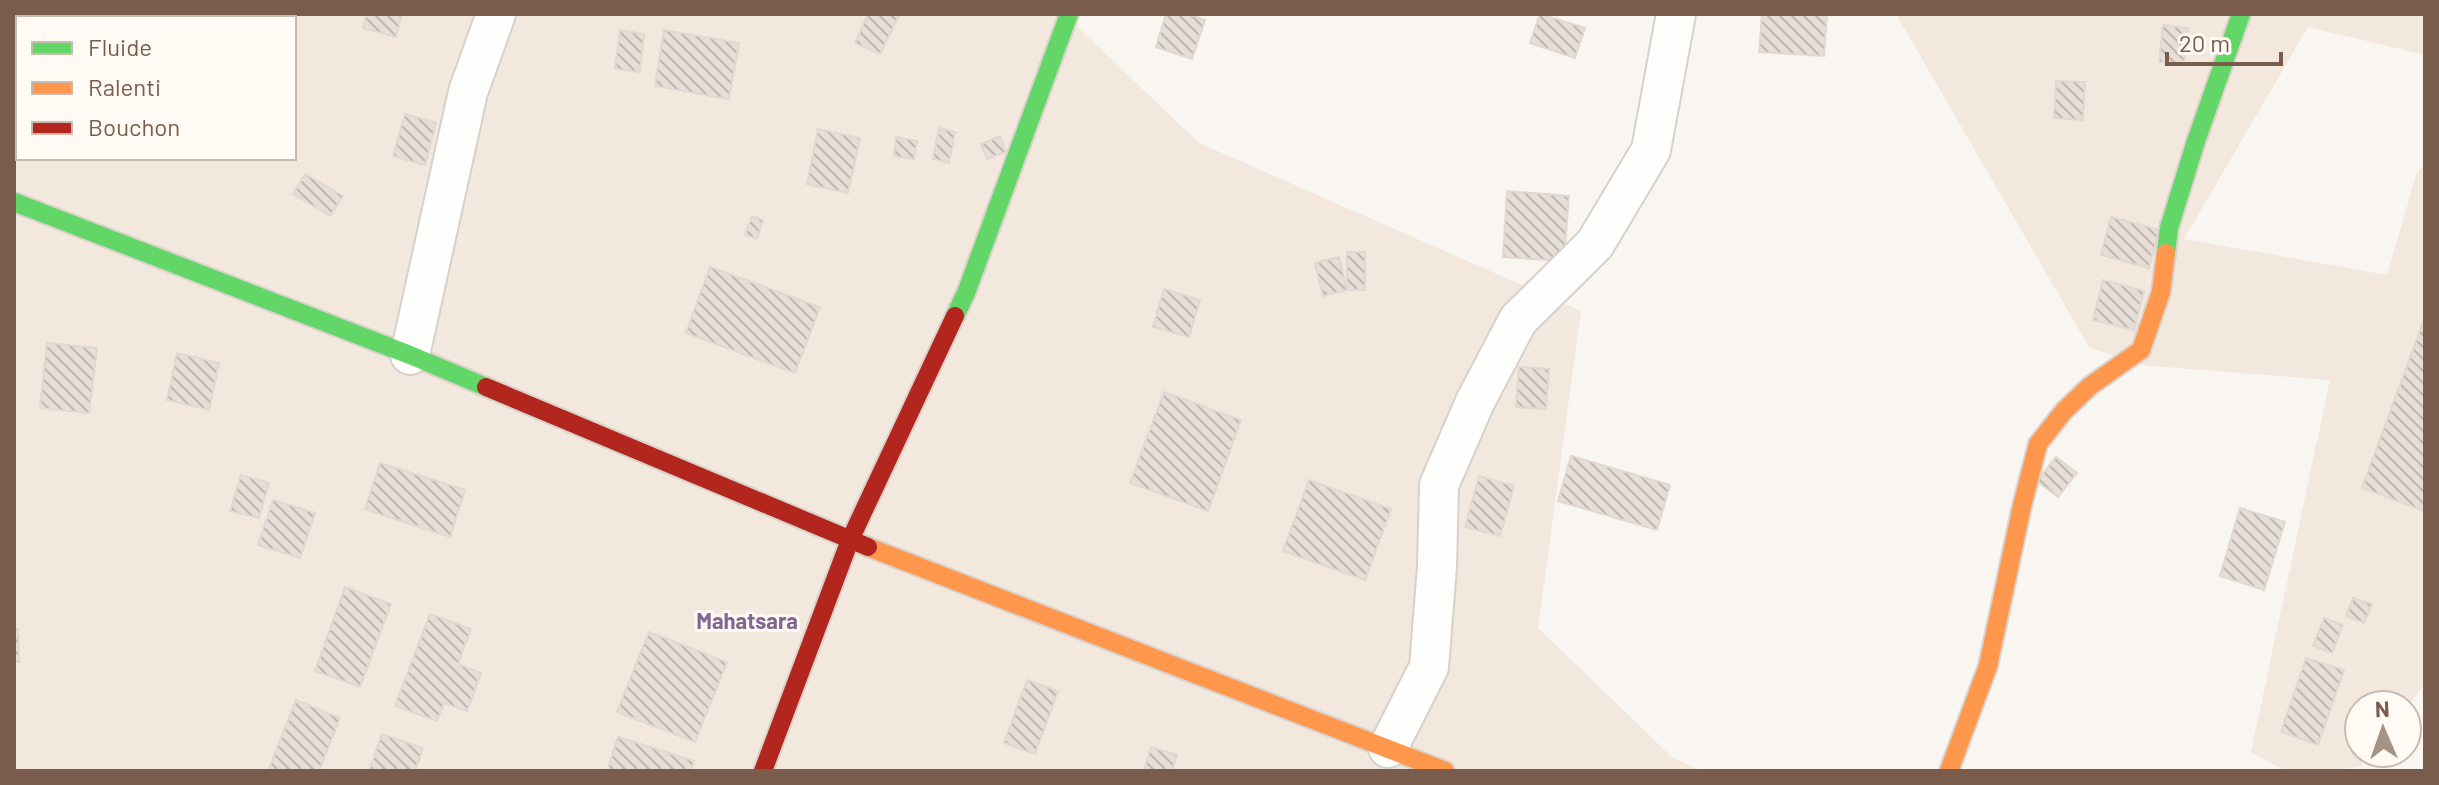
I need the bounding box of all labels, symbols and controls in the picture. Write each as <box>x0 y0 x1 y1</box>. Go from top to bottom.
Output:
legend <box>16 16 296 160</box>
scale bar <box>2167 16 2281 66</box>
text: 20 m <box>2179 28 2230 57</box>
text: Fluide <box>88 32 152 61</box>
text: Ralenti <box>88 72 161 101</box>
text: Bouchon <box>88 112 180 141</box>
district label: Mahatsara <box>696 607 798 633</box>
north arrow <box>2343 689 2423 769</box>
text: N <box>2374 695 2390 721</box>

